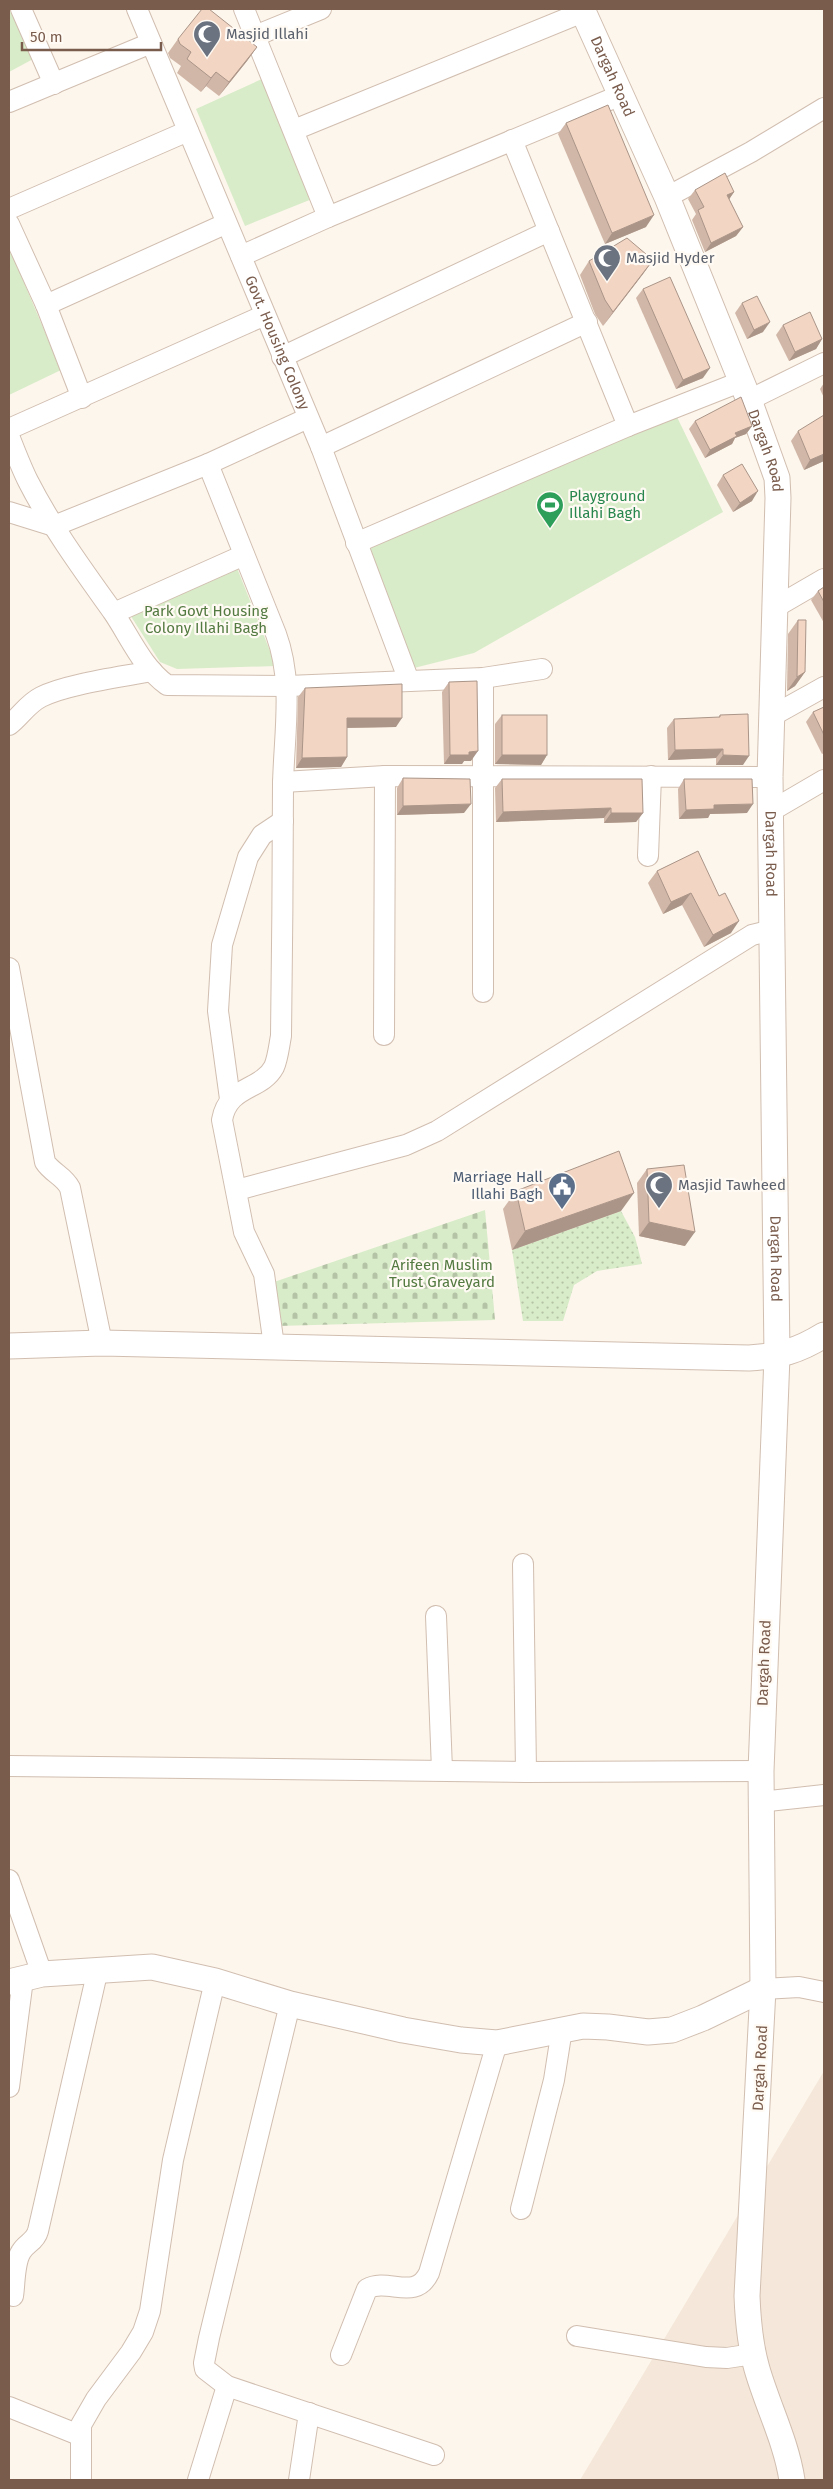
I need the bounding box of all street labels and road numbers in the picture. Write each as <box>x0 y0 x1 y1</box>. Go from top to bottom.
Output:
street label: Dargah Road <box>586 33 638 119</box>
street label: Govt. Housing Colony <box>241 273 314 413</box>
street label: Dargah Road <box>744 407 787 492</box>
street label: Dargah Road <box>761 810 780 897</box>
street label: Dargah Road <box>766 1215 785 1302</box>
street label: Dargah Road <box>754 1620 774 1706</box>
street label: Dargah Road <box>749 2024 771 2112</box>

